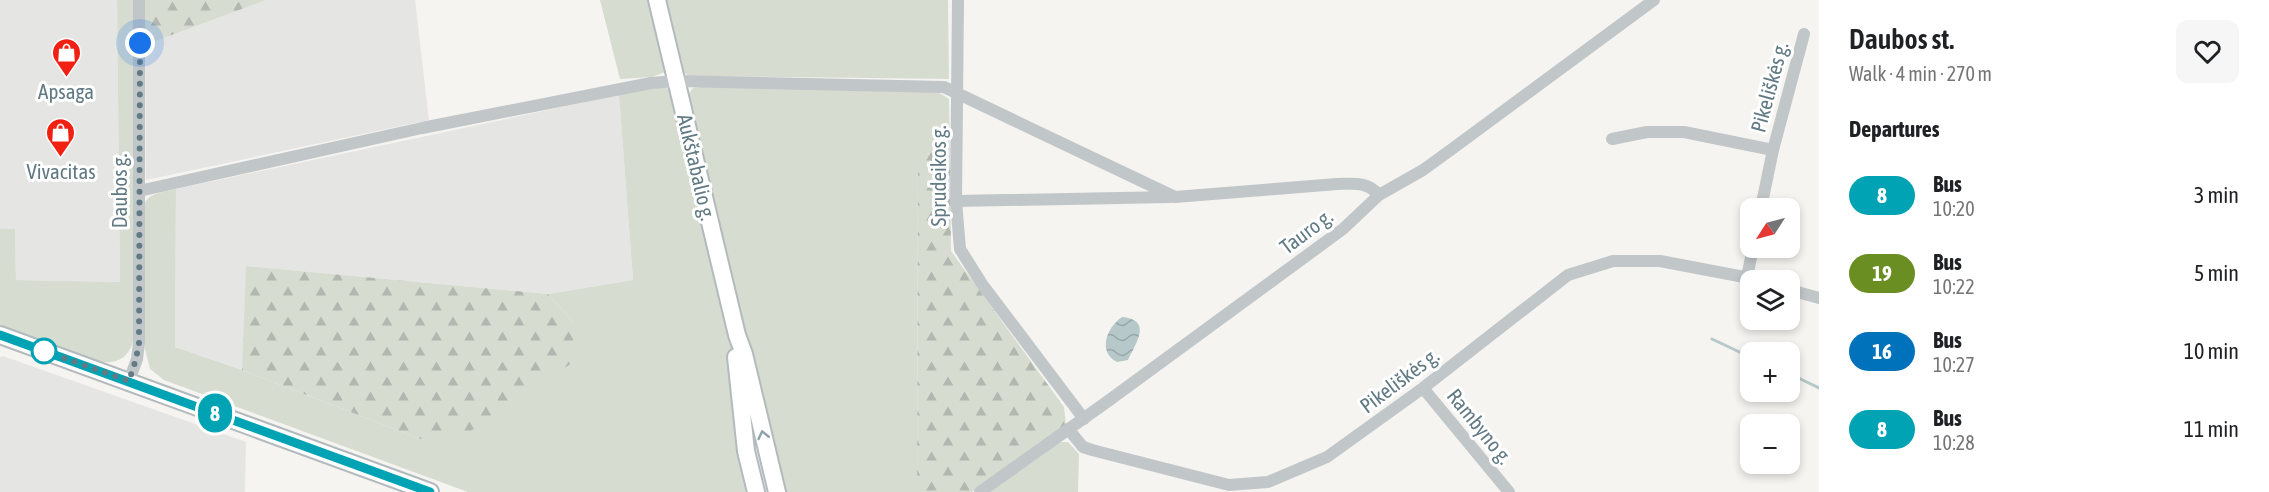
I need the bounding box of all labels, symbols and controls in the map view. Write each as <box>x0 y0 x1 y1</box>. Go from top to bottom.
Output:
button: heart <box>2176 20 2239 83</box>
text: Daubos st. <box>1849 23 1954 55</box>
your location <box>125 28 155 58</box>
shop icon: Apsaga <box>50 36 82 78</box>
street label: Pikeliškės g. <box>1745 39 1793 135</box>
text: Walk · 4 min · 270 m <box>1849 62 1992 85</box>
place label: Apsaga <box>38 79 94 103</box>
street label: Aukštabalio g. <box>673 111 721 223</box>
shop icon: Vivacitas <box>45 116 77 158</box>
text: Departures <box>1849 116 1939 142</box>
street label: Sprudeikos g. <box>926 125 950 227</box>
street label: Daubos g. <box>107 154 131 228</box>
place label: Vivacitas <box>26 159 96 183</box>
text: Bus <box>1933 171 1962 197</box>
text: 3 min <box>2194 182 2239 208</box>
text: 8 <box>1877 183 1887 207</box>
text: 10:20 <box>1933 197 1975 220</box>
north arrow <box>1740 198 1800 258</box>
map controls <box>1740 198 1800 474</box>
street label: Tauro g. <box>1275 204 1337 258</box>
text: Bus <box>1933 249 1962 275</box>
text: 5 min <box>2194 260 2239 286</box>
text: 19 <box>1872 261 1892 285</box>
button: layers <box>1740 270 1800 330</box>
text: 10:22 <box>1933 275 1975 298</box>
text: Bus <box>1933 327 1962 353</box>
unlabelled marker <box>31 338 57 364</box>
text: 10 min <box>2184 338 2239 364</box>
text: 16 <box>1872 339 1892 363</box>
button: + <box>1740 342 1800 402</box>
street label: Pikeliškės g. <box>1355 343 1443 417</box>
text: 10:27 <box>1933 353 1975 376</box>
street label: Rambyno g. <box>1443 384 1517 468</box>
line badge: 8 <box>196 394 234 432</box>
text: 8 <box>210 401 220 425</box>
text: Bus <box>1933 405 1962 431</box>
button: − <box>1740 414 1800 474</box>
text: 11 min <box>2184 416 2239 442</box>
text: 8 <box>1877 417 1887 441</box>
one-way arrow <box>758 430 771 440</box>
text: 10:28 <box>1933 431 1975 454</box>

